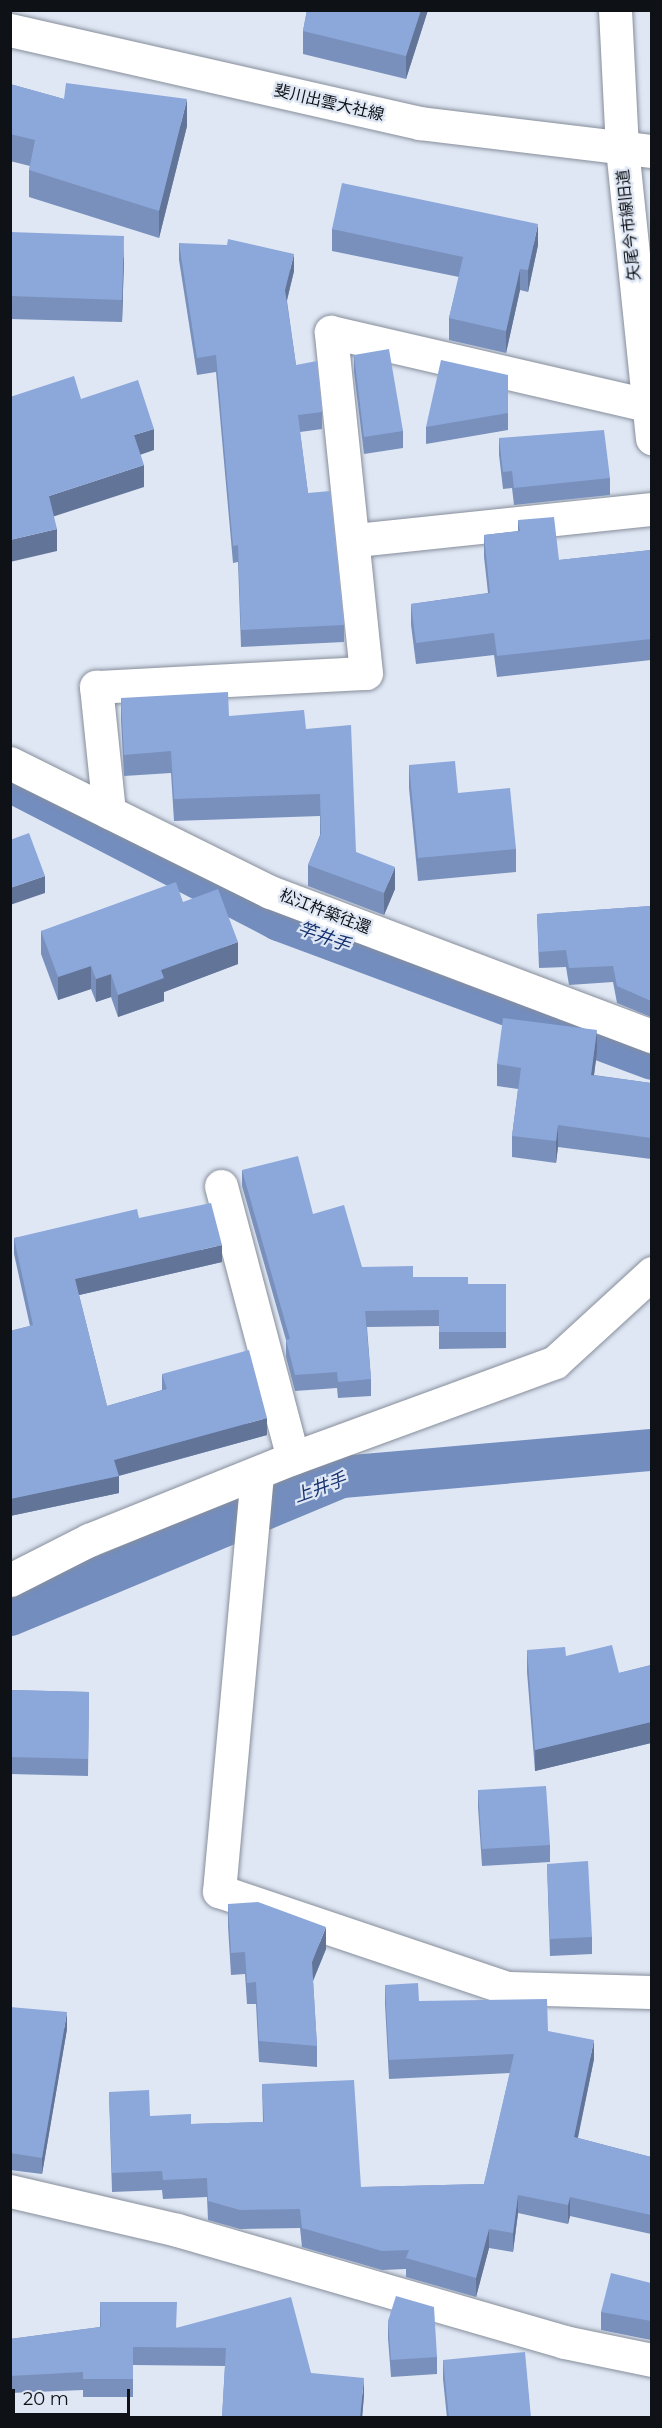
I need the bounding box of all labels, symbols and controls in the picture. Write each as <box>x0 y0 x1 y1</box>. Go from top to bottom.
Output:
street label: 斐川出雲大社線 <box>272 81 386 125</box>
street label: 矢尾今市線旧道 <box>614 168 644 282</box>
street label: 松江杵築往還 <box>277 886 373 938</box>
water label: 竿井手 <box>295 918 353 956</box>
water label: 上井手 <box>291 1469 349 1507</box>
scale bar <box>15 2377 134 2415</box>
text: 20 m <box>23 2388 69 2410</box>

